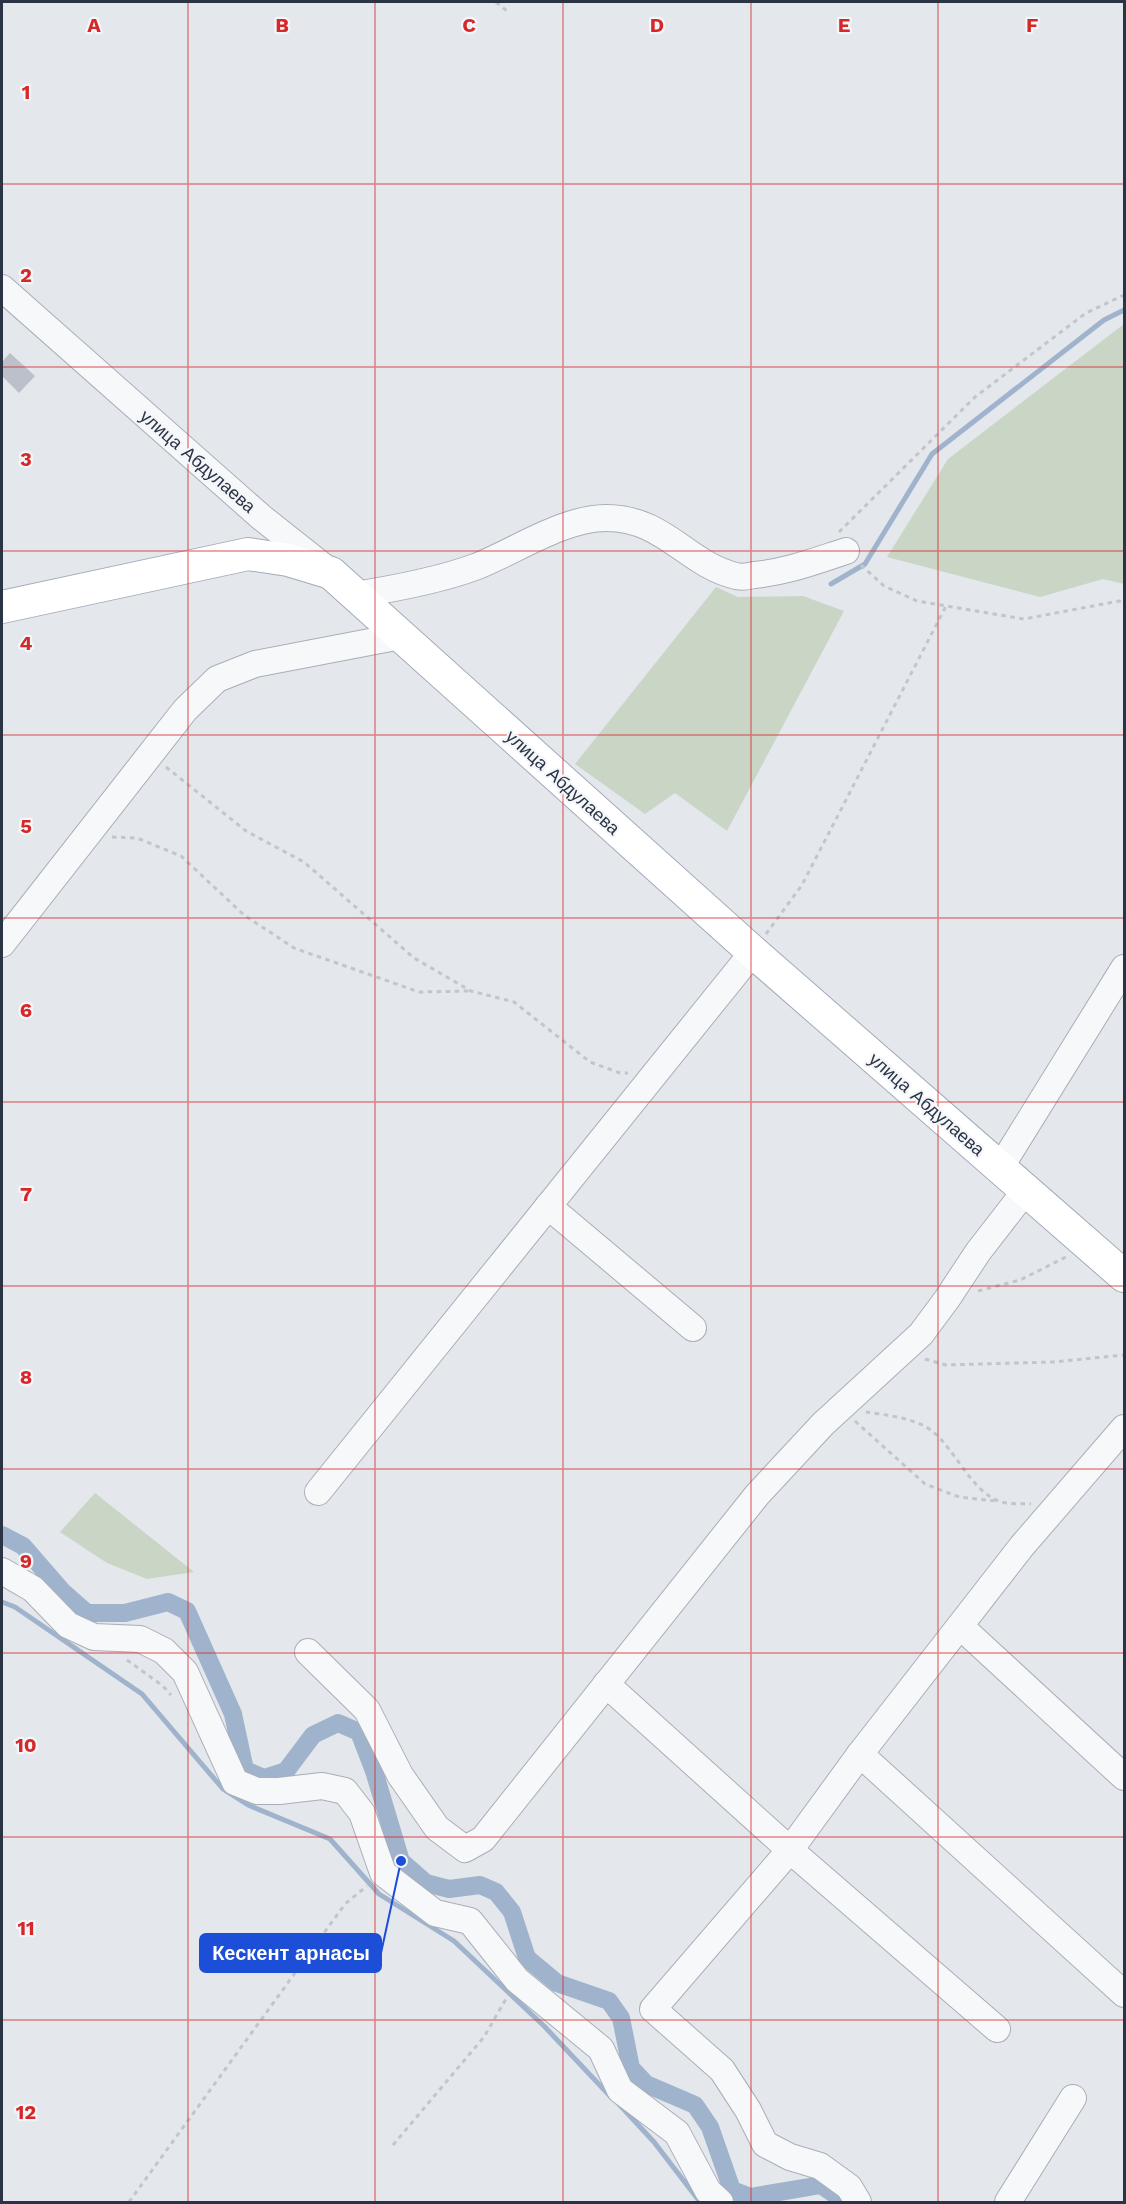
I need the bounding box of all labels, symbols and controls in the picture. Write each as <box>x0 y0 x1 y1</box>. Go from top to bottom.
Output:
text: A <box>87 13 101 37</box>
text: B <box>275 13 289 37</box>
text: C <box>462 13 476 37</box>
text: D <box>650 13 664 37</box>
text: E <box>838 13 850 37</box>
text: F <box>1026 13 1038 37</box>
text: 1 <box>22 80 30 104</box>
text: 2 <box>20 263 32 287</box>
street label: улица Абдулаева <box>136 405 261 518</box>
text: 3 <box>20 447 32 471</box>
text: 4 <box>20 631 33 655</box>
street label: улица Абдулаева <box>502 725 625 839</box>
text: 5 <box>20 814 32 838</box>
text: 6 <box>20 998 32 1022</box>
street label: улица Абдулаева <box>865 1048 990 1161</box>
text: 7 <box>20 1182 32 1206</box>
text: 8 <box>20 1365 32 1389</box>
text: 9 <box>20 1549 32 1573</box>
text: 10 <box>15 1733 37 1757</box>
text: 11 <box>17 1916 35 1940</box>
callout: Кескент арнасы <box>200 1934 381 1972</box>
text: Кескент арнасы <box>212 1941 370 1965</box>
text: 12 <box>16 2100 36 2124</box>

